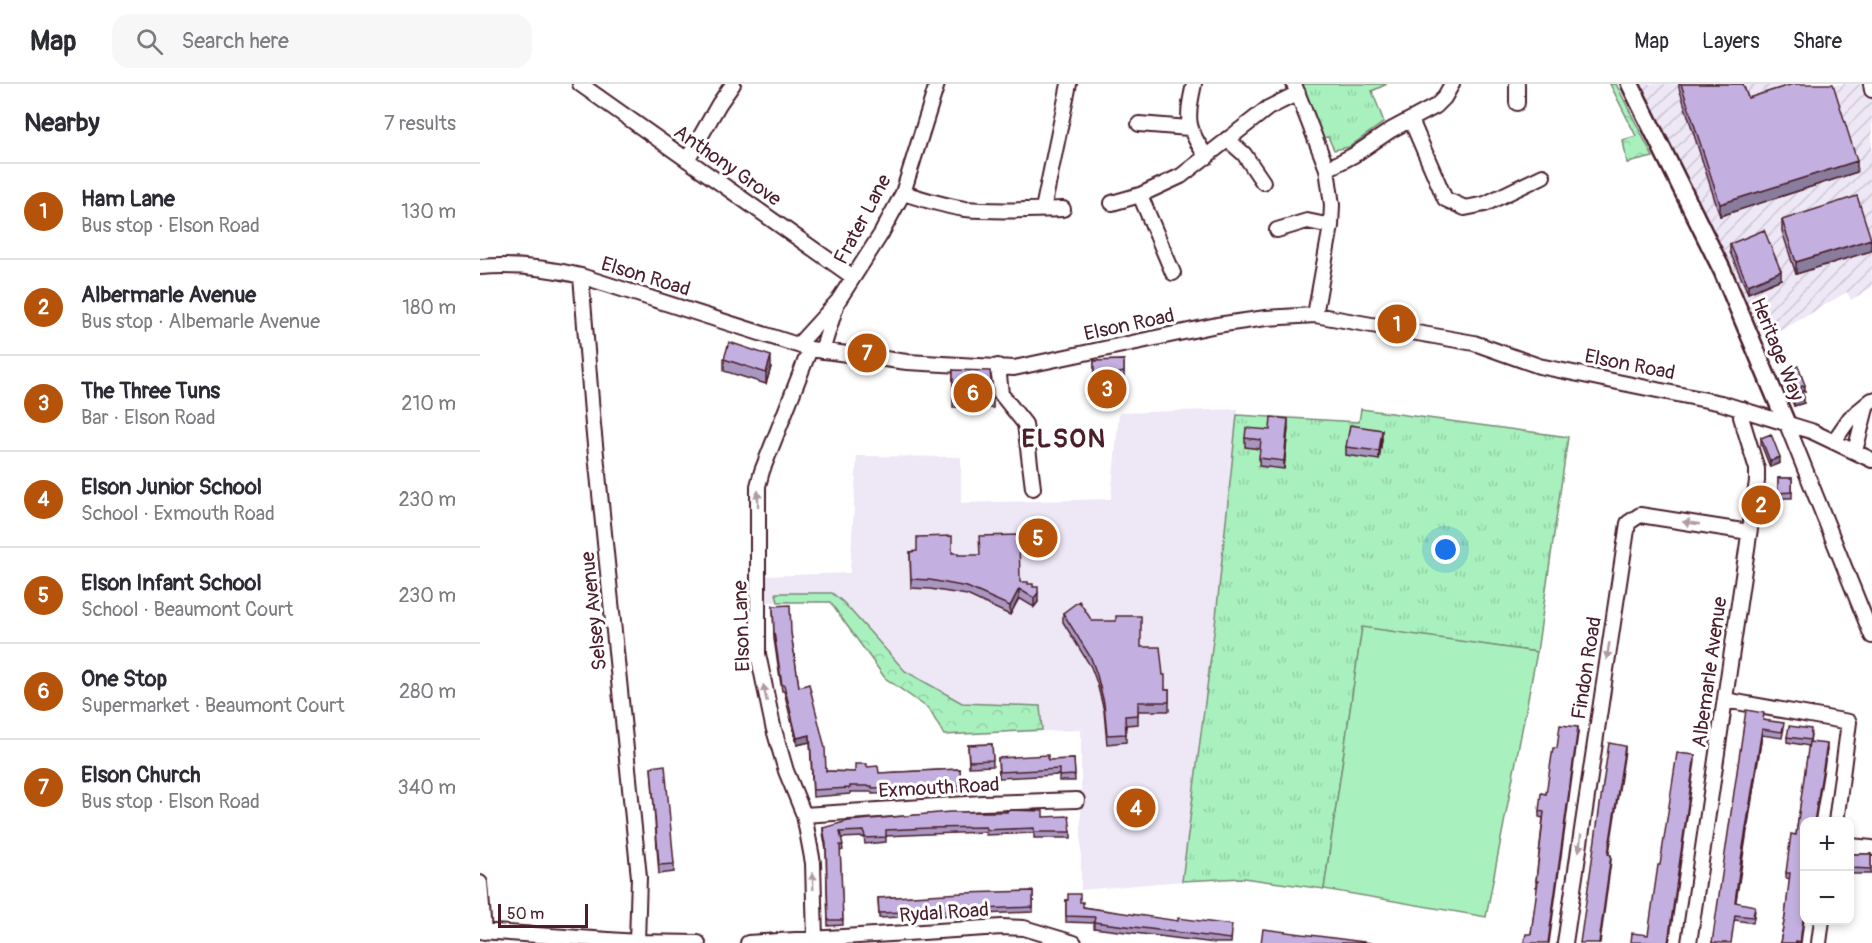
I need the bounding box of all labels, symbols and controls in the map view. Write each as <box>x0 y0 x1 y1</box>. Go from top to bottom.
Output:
search box <box>112 14 532 68</box>
text: Map <box>30 24 76 59</box>
icon: search <box>133 25 166 58</box>
text: Search here <box>181 27 289 55</box>
text: Map <box>1634 28 1669 55</box>
text: Layers <box>1702 28 1760 55</box>
text: Share <box>1793 28 1842 55</box>
text: Nearby <box>24 107 100 139</box>
text: 7 results <box>384 111 456 136</box>
street label: Anthony Grove <box>669 119 786 212</box>
street label: Frater Lane <box>828 170 897 269</box>
text: Ham Lane <box>81 185 175 213</box>
text: 1 <box>40 199 47 224</box>
text: 130 m <box>401 199 456 224</box>
text: Bus stop · Elson Road <box>81 213 260 238</box>
street label: Elson Road <box>598 251 693 302</box>
text: Albermarle Avenue <box>81 281 256 309</box>
street label: Heritage Way <box>1746 294 1810 405</box>
text: 2 <box>38 295 49 320</box>
text: 180 m <box>402 295 456 320</box>
pin: 1 <box>1378 302 1416 346</box>
street label: Elson Road <box>1082 303 1177 346</box>
text: Bus stop · Albemarle Avenue <box>81 309 320 334</box>
pin: 7 <box>848 330 886 376</box>
street label: Elson Road <box>1582 343 1677 386</box>
pin: 3 <box>1088 366 1126 412</box>
pin: 6 <box>954 370 992 416</box>
text: The Three Tuns <box>81 377 220 405</box>
text: 3 <box>38 391 49 416</box>
text: 210 m <box>401 391 456 416</box>
text: Bar · Elson Road <box>81 405 216 430</box>
district label: ELSON <box>1022 423 1106 455</box>
text: Elson Junior School <box>81 473 262 501</box>
pin: 2 <box>1742 482 1780 528</box>
text: 4 <box>38 487 49 512</box>
text: 230 m <box>399 487 456 512</box>
one-way arrow <box>753 490 763 509</box>
text: School · Exmouth Road <box>81 501 275 526</box>
pin: 5 <box>1018 516 1058 560</box>
one-way arrow <box>1682 518 1701 527</box>
your location <box>1431 535 1460 564</box>
street label: Selsey Avenue <box>575 550 612 672</box>
text: Elson Infant School <box>81 569 262 597</box>
street label: Elson Lane <box>727 580 756 672</box>
text: 5 <box>38 583 49 608</box>
text: 230 m <box>399 583 456 608</box>
street label: Albemarle Avenue <box>1687 595 1732 749</box>
text: School · Beaumont Court <box>81 597 293 622</box>
street label: Findon Road <box>1566 615 1607 721</box>
one-way arrow <box>1603 641 1612 660</box>
text: One Stop <box>81 665 167 693</box>
text: 6 <box>38 679 49 704</box>
text: 280 m <box>399 679 456 704</box>
one-way arrow <box>760 684 770 703</box>
text: Supermarket · Beaumont Court <box>81 693 344 718</box>
text: Elson Church <box>81 761 201 789</box>
street label: Exmouth Road <box>878 772 1000 803</box>
text: 7 <box>38 775 49 800</box>
text: 340 m <box>397 775 456 800</box>
pin: 4 <box>1116 786 1156 830</box>
text: Bus stop · Elson Road <box>81 789 260 814</box>
map controls <box>1800 817 1854 925</box>
button: + <box>1800 817 1854 871</box>
one-way arrow <box>1575 834 1584 853</box>
button: − <box>1800 871 1854 925</box>
one-way arrow <box>808 872 818 891</box>
street label: Rydal Road <box>898 897 990 928</box>
scale bar <box>498 901 588 928</box>
text: 50 m <box>507 904 544 924</box>

